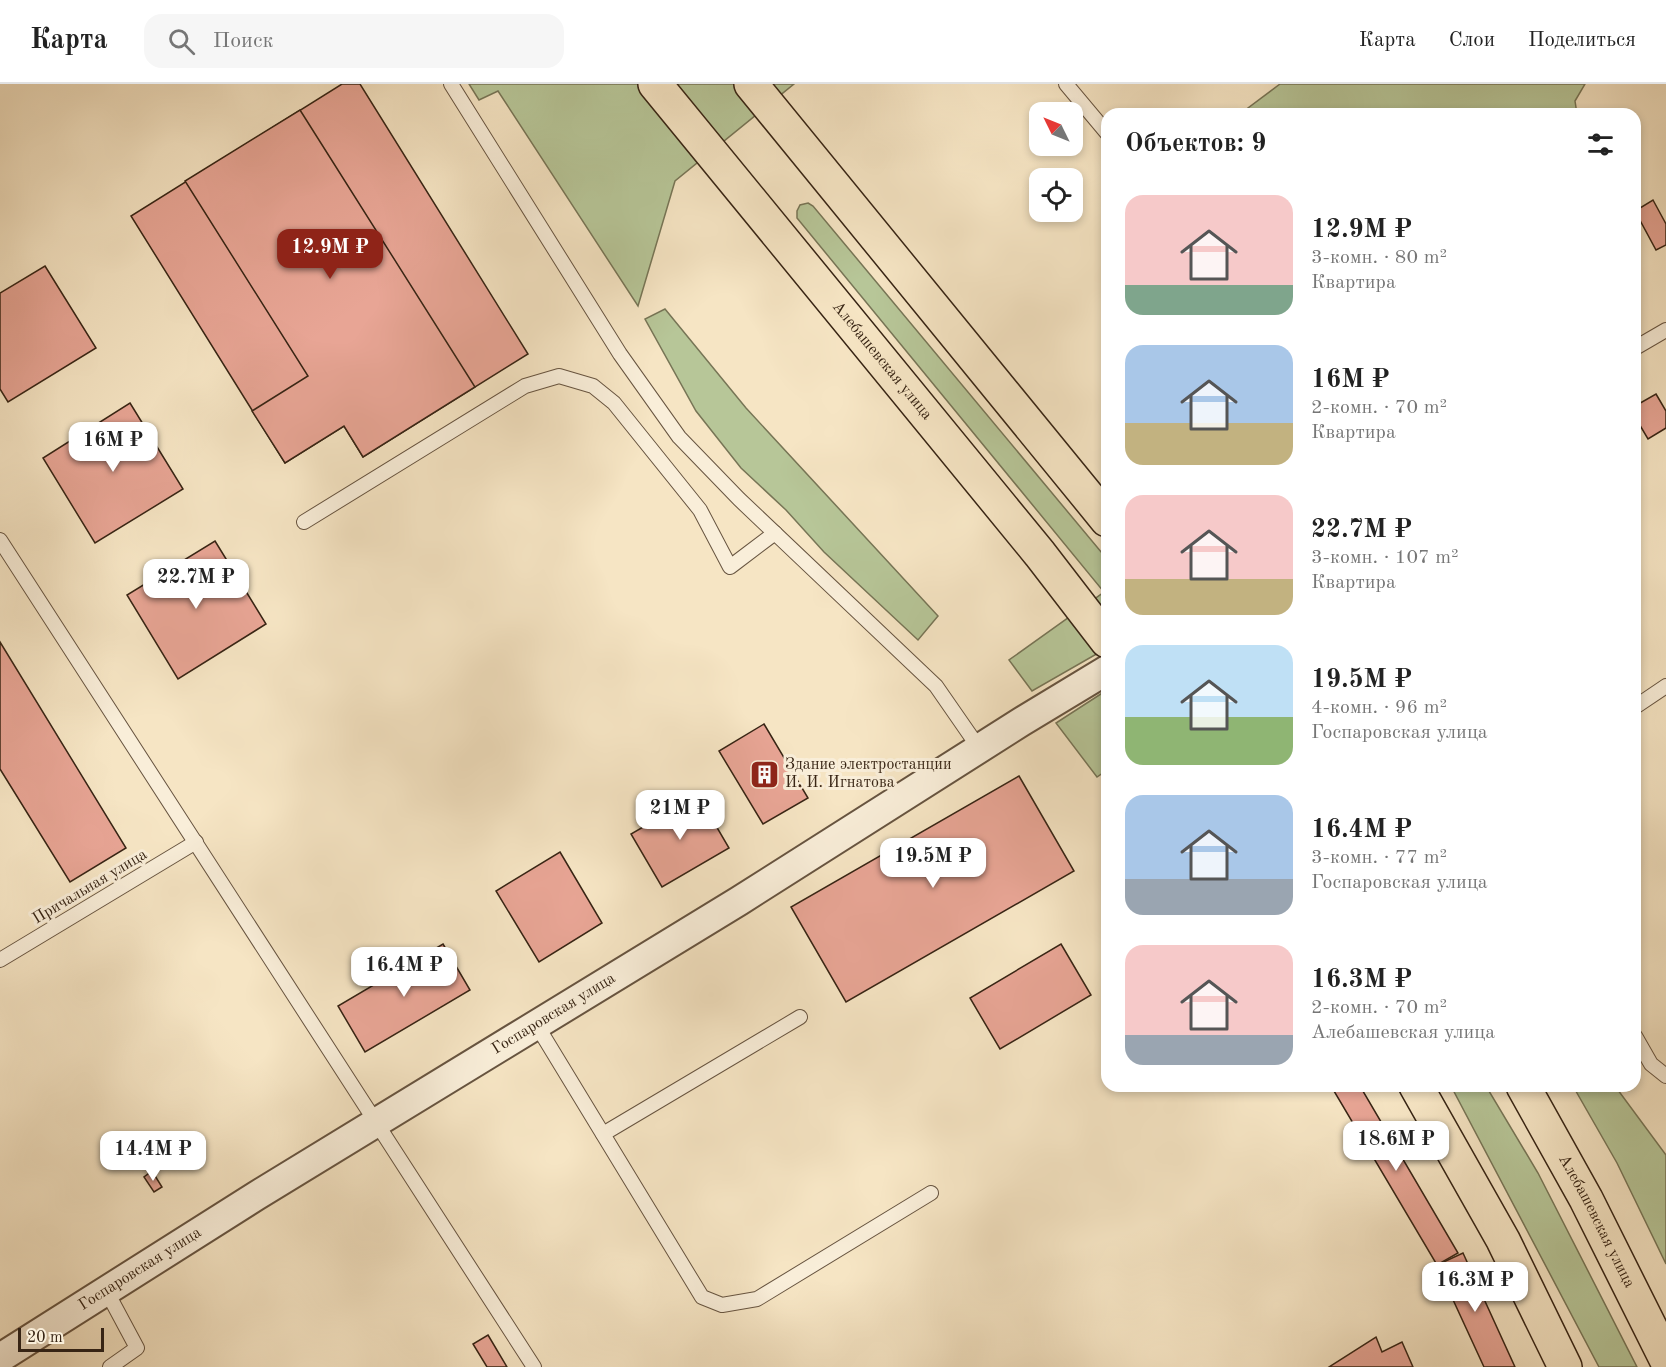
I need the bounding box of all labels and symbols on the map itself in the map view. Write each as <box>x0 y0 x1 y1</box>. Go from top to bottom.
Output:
north arrow <box>1029 102 1083 156</box>
pin: 12.9M ₽ <box>275 229 385 280</box>
street label: Алебашевская улица <box>829 299 935 423</box>
pin: 16M ₽ <box>71 422 155 473</box>
pin: 22.7M ₽ <box>141 559 251 610</box>
place label: Здание электростанции И. И. Игнатова <box>785 757 952 791</box>
building icon: Здание электростанции И. И. Игнатова <box>748 758 780 790</box>
pin: 21M ₽ <box>638 790 722 841</box>
pin: 19.5M ₽ <box>878 838 988 889</box>
street label: Причальная улица <box>30 846 150 927</box>
pin: 16.4M ₽ <box>349 947 459 998</box>
street label: Госпаровская улица <box>489 970 619 1058</box>
pin: 18.6M ₽ <box>1341 1121 1451 1172</box>
pin: 14.4M ₽ <box>98 1131 208 1182</box>
street label: Алебашевская улица <box>1555 1152 1637 1291</box>
street label: Госпаровская улица <box>76 1225 204 1314</box>
pin: 16.3M ₽ <box>1420 1262 1530 1313</box>
scale bar <box>18 1325 104 1352</box>

